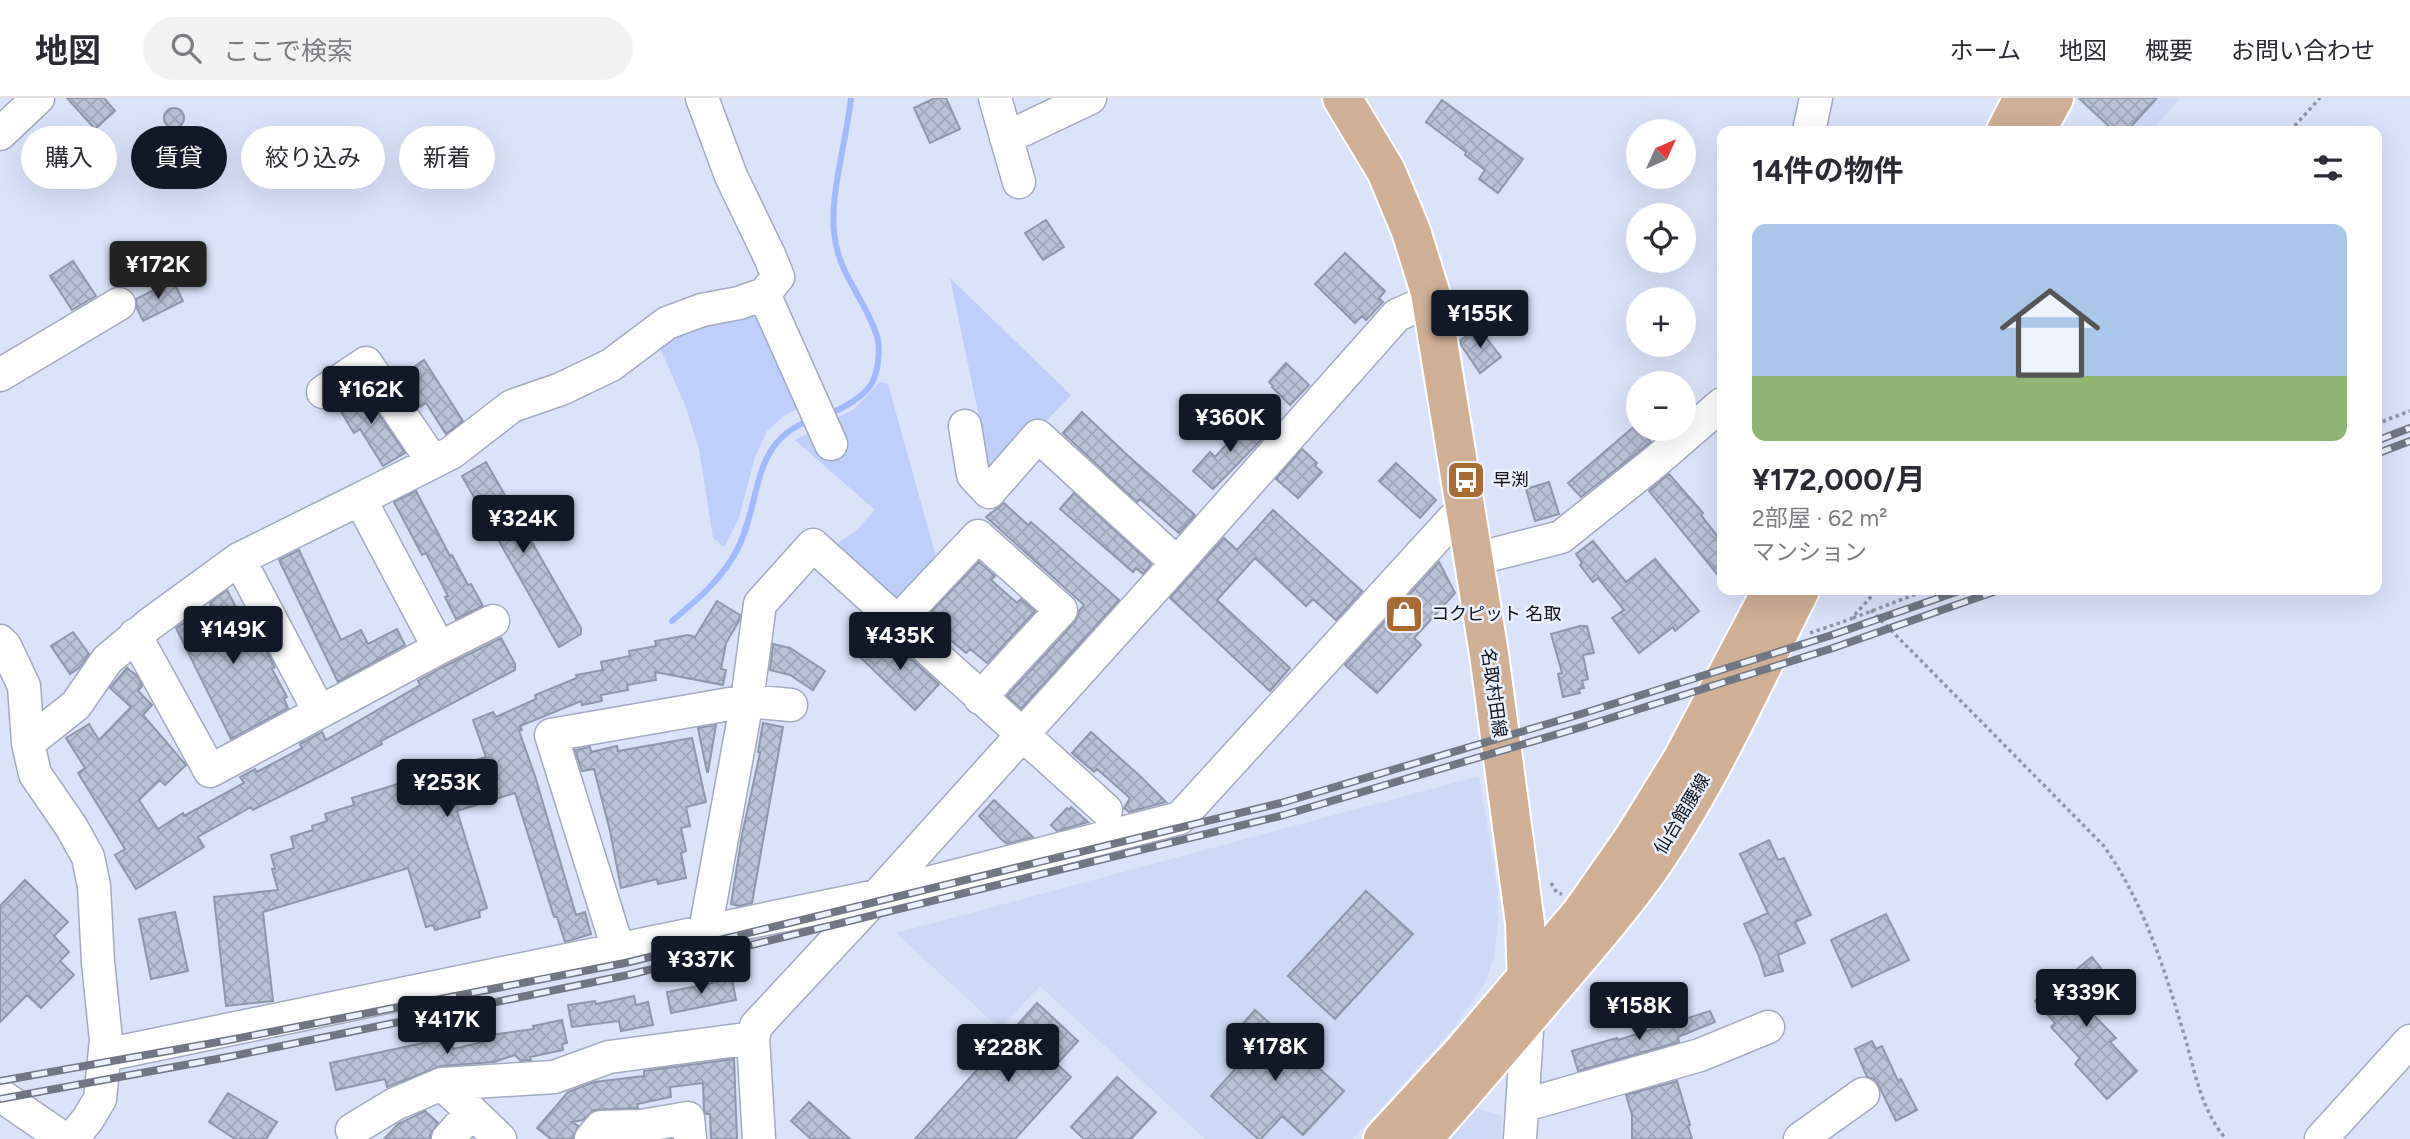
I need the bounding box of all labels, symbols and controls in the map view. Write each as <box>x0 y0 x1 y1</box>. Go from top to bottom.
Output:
search box <box>143 17 633 80</box>
icon: search <box>167 29 205 67</box>
text: 地図 <box>35 31 101 70</box>
text: ここで検索 <box>223 35 353 67</box>
text: ホーム <box>1950 36 2021 65</box>
text: 地図 <box>2059 36 2107 65</box>
text: 概要 <box>2145 36 2193 65</box>
text: お問い合わせ <box>2231 36 2375 65</box>
north arrow <box>1626 119 1696 189</box>
map controls <box>1626 119 1696 441</box>
chip: 購入 <box>21 126 117 189</box>
chip: 賃貸 <box>131 126 227 189</box>
chip: 絞り込み <box>241 126 385 189</box>
chip: 新着 <box>399 126 495 189</box>
icon: filters <box>2309 149 2347 187</box>
text: 14件の物件 <box>1752 152 1904 189</box>
button: locate <box>1626 203 1696 273</box>
pin: ¥172K <box>109 242 207 301</box>
text: ¥172K <box>126 250 190 278</box>
icon: home <box>1987 270 2113 396</box>
button: + <box>1626 287 1696 357</box>
pin: ¥155K <box>1431 290 1529 350</box>
text: ¥155K <box>1447 299 1513 327</box>
pin: ¥162K <box>322 366 420 426</box>
button: − <box>1626 371 1696 441</box>
text: ¥162K <box>338 375 404 403</box>
pin: ¥360K <box>1181 394 1279 454</box>
text: ¥360K <box>1195 403 1265 431</box>
bus stop icon: 早渕 <box>1445 459 1487 501</box>
text: ¥172,000/月 <box>1752 461 1926 498</box>
place label: 早渕 <box>1493 469 1529 491</box>
pin: ¥324K <box>474 496 572 555</box>
text: ¥324K <box>488 504 558 532</box>
text: 2部屋 · 62 m² <box>1752 504 1888 532</box>
text: マンション <box>1752 538 1867 566</box>
shop icon: コクピット 名取 <box>1383 593 1425 635</box>
place label: コクピット 名取 <box>1431 603 1561 625</box>
pin: ¥149K <box>184 606 282 666</box>
pin: ¥435K <box>851 612 949 672</box>
text: ¥149K <box>200 615 266 643</box>
text: ¥435K <box>865 621 935 649</box>
street label: 名取村田線 <box>1477 647 1511 739</box>
pin: ¥253K <box>398 760 496 819</box>
text: ¥253K <box>413 768 481 796</box>
street label: 仙台館腰線 <box>1649 770 1715 858</box>
pin: ¥337K <box>652 936 750 996</box>
text: ¥337K <box>667 945 735 973</box>
pin: ¥339K <box>2037 970 2135 1029</box>
text: ¥339K <box>2052 978 2120 1006</box>
pin: ¥158K <box>1590 982 1688 1042</box>
text: ¥158K <box>1606 991 1672 1019</box>
pin: ¥417K <box>398 996 496 1056</box>
text: ¥417K <box>414 1005 480 1033</box>
pin: ¥228K <box>959 1024 1057 1084</box>
pin: ¥178K <box>1226 1024 1324 1083</box>
text: ¥178K <box>1242 1032 1308 1060</box>
text: ¥228K <box>973 1033 1043 1061</box>

